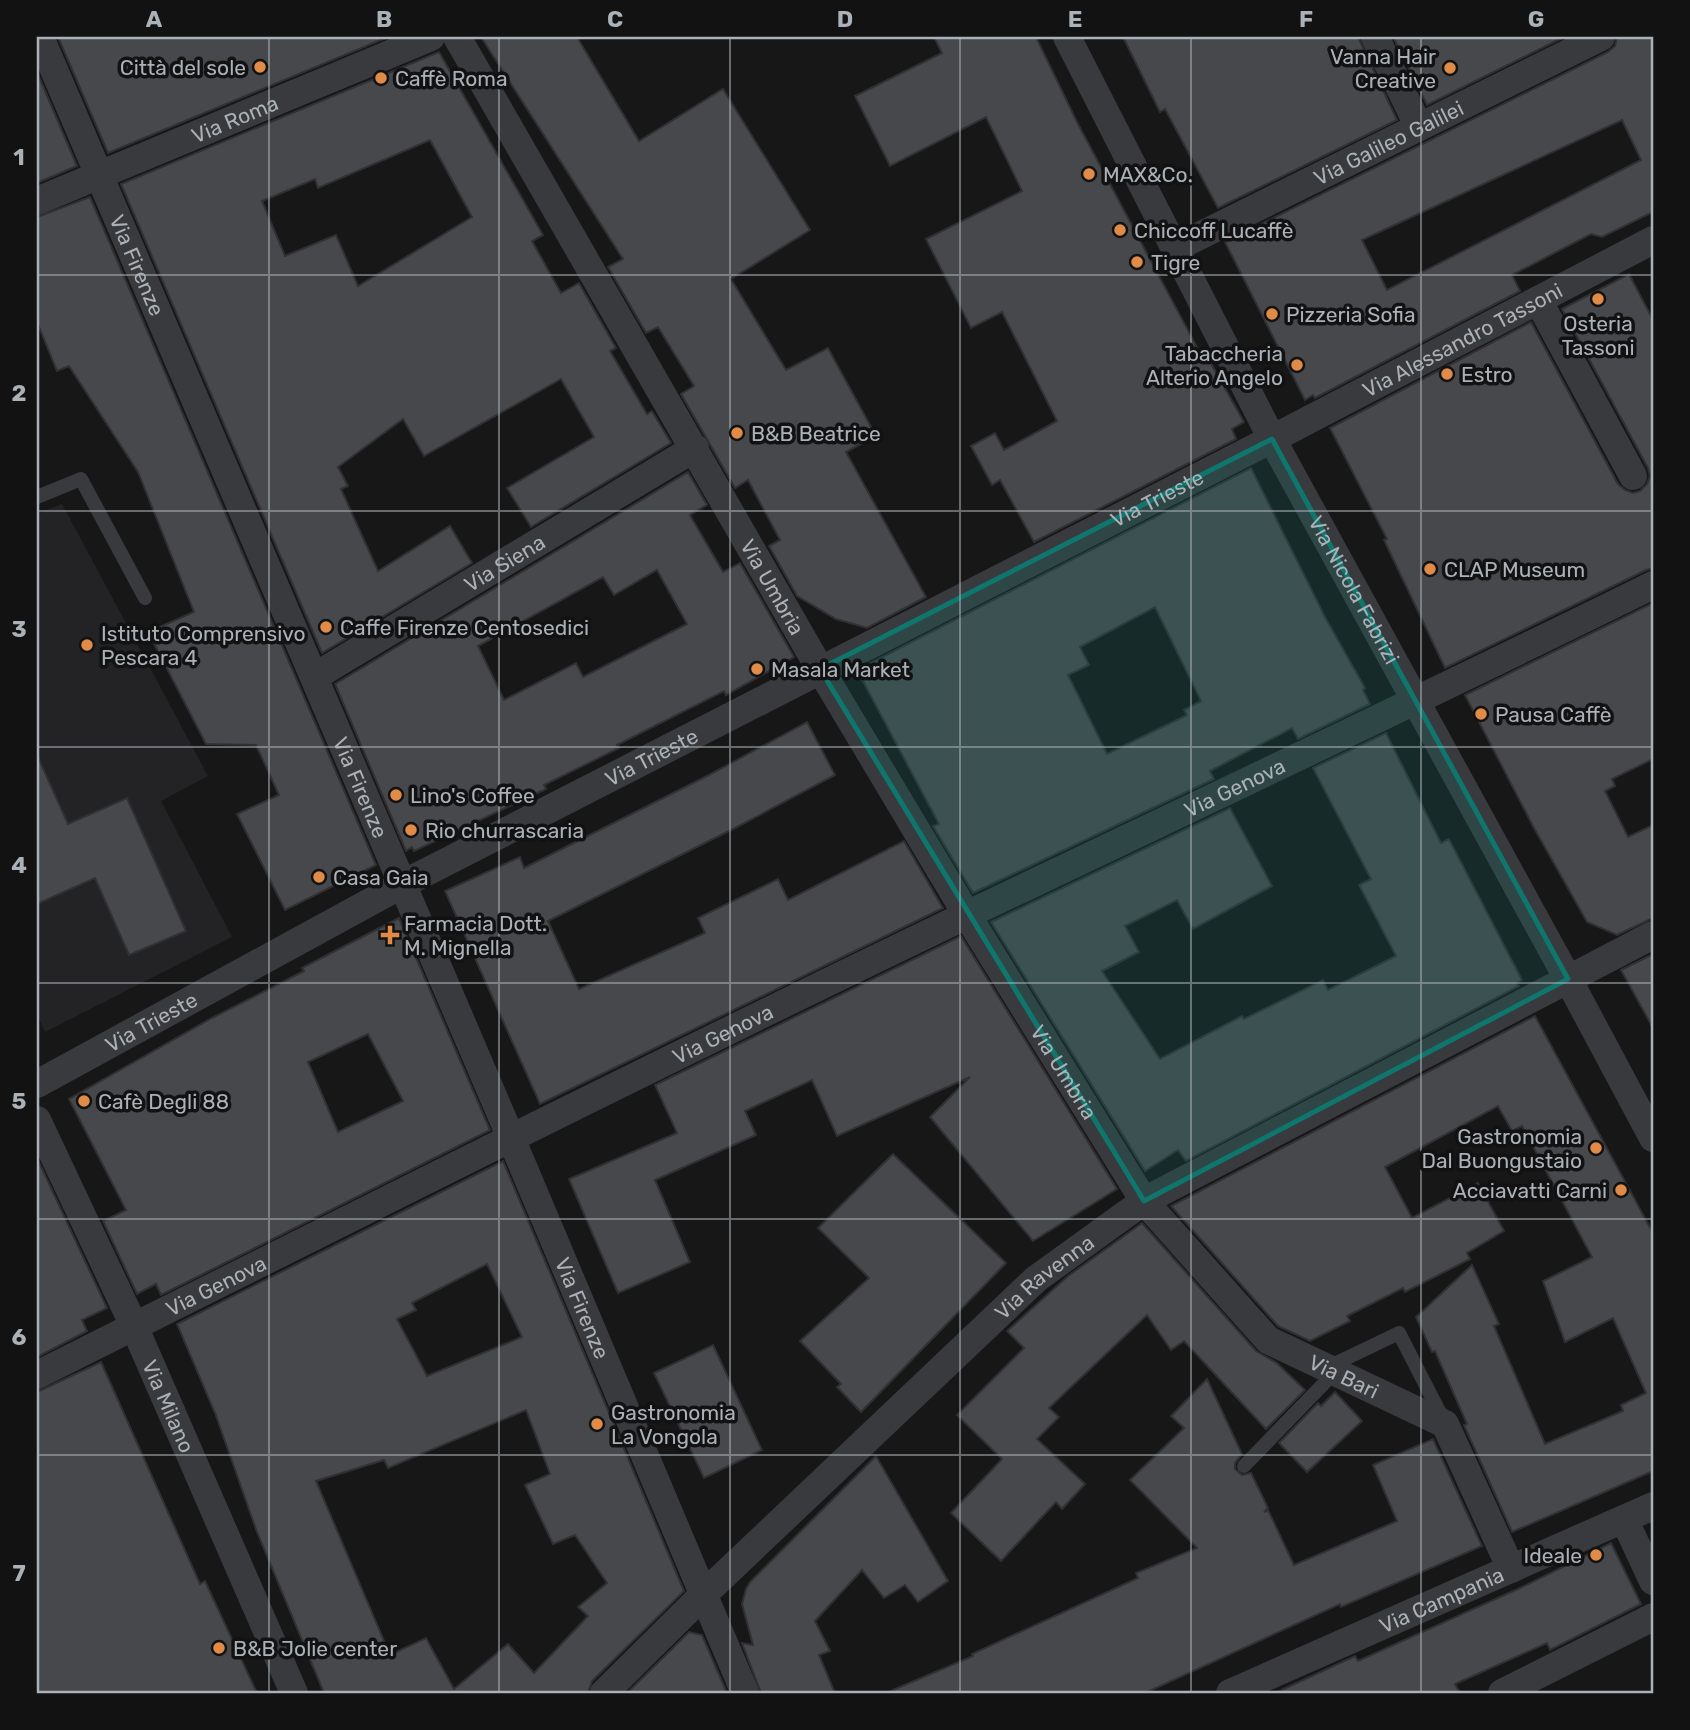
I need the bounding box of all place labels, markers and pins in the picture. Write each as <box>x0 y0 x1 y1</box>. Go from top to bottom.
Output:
place label: Vanna Hair Creative <box>1330 44 1436 93</box>
place label: Città del sole <box>120 55 246 80</box>
marker: Città del sole <box>252 59 268 75</box>
marker: Vanna Hair Creative <box>1442 60 1458 76</box>
place label: Caffè Roma <box>395 66 508 91</box>
marker: Caffè Roma <box>373 70 389 86</box>
place label: MAX&Co. <box>1103 162 1193 187</box>
marker: MAX&Co. <box>1081 166 1097 182</box>
place label: Chiccoff Lucaffè <box>1134 218 1293 243</box>
marker: Chiccoff Lucaffè <box>1112 222 1128 238</box>
place label: Tigre <box>1151 250 1200 275</box>
marker: Tigre <box>1129 254 1145 270</box>
marker: Osteria Tassoni <box>1590 291 1606 307</box>
place label: Pizzeria Sofia <box>1286 302 1415 327</box>
marker: Pizzeria Sofia <box>1264 306 1280 322</box>
place label: Osteria Tassoni <box>1561 311 1635 360</box>
place label: Tabaccheria Alterio Angelo <box>1146 341 1283 390</box>
marker: Tabaccheria Alterio Angelo <box>1289 357 1305 373</box>
place label: Estro <box>1461 362 1512 387</box>
marker: Estro <box>1439 366 1455 382</box>
place label: B&B Beatrice <box>751 421 881 446</box>
marker: B&B Beatrice <box>729 425 745 441</box>
place label: CLAP Museum <box>1444 557 1585 582</box>
marker: CLAP Museum <box>1422 561 1438 577</box>
place label: Caffe Firenze Centosedici <box>340 615 589 640</box>
marker: Caffe Firenze Centosedici <box>318 619 334 635</box>
place label: Istituto Comprensivo Pescara 4 <box>101 621 306 670</box>
marker: Istituto Comprensivo Pescara 4 <box>79 637 95 653</box>
place label: Masala Market <box>771 657 910 682</box>
marker: Masala Market <box>749 661 765 677</box>
place label: Pausa Caffè <box>1495 702 1612 727</box>
marker: Pausa Caffè <box>1473 706 1489 722</box>
place label: Lino's Coffee <box>410 783 535 808</box>
marker: Lino's Coffee <box>388 787 404 803</box>
place label: Rio churrascaria <box>425 818 584 843</box>
marker: Rio churrascaria <box>403 822 419 838</box>
place label: Casa Gaia <box>333 865 429 890</box>
marker: Casa Gaia <box>311 869 327 885</box>
place label: Farmacia Dott. M. Mignella <box>404 911 547 960</box>
marker: Farmacia Dott. M. Mignella <box>382 927 398 943</box>
place label: Cafè Degli 88 <box>98 1089 229 1114</box>
marker: Cafè Degli 88 <box>76 1093 92 1109</box>
place label: Gastronomia Dal Buongustaio <box>1421 1124 1582 1173</box>
marker: Gastronomia Dal Buongustaio <box>1588 1140 1604 1156</box>
place label: Acciavatti Carni <box>1453 1178 1607 1203</box>
marker: Acciavatti Carni <box>1613 1182 1629 1198</box>
place label: Gastronomia La Vongola <box>611 1400 736 1449</box>
marker: Gastronomia La Vongola <box>589 1416 605 1432</box>
place label: Ideale <box>1524 1543 1582 1568</box>
marker: Ideale <box>1588 1547 1604 1563</box>
place label: B&B Jolie center <box>233 1636 397 1661</box>
marker: B&B Jolie center <box>211 1640 227 1656</box>

